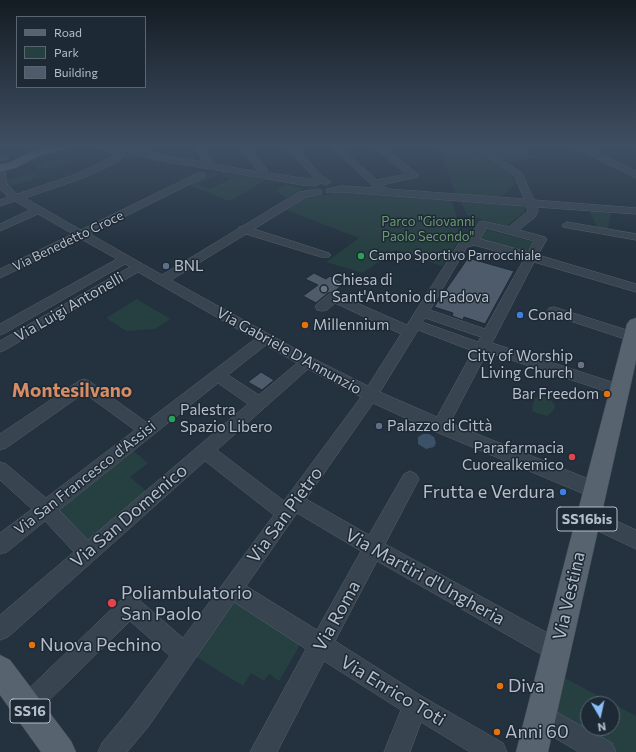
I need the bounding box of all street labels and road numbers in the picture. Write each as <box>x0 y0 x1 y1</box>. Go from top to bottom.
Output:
street label: Via Benedetto Croce <box>10 207 126 275</box>
street label: Via Luigi Antonelli <box>11 269 127 345</box>
street label: Via Gabriele D'Annunzio <box>213 304 365 398</box>
street label: Via San Francesco d'Assisi <box>11 417 159 539</box>
street label: Via San Domenico <box>66 460 192 572</box>
street label: Via San Pietro <box>243 463 327 567</box>
road number: SS16bis <box>557 507 617 531</box>
street label: Via Martiri d'Ungheria <box>341 524 509 630</box>
street label: Via Vestina <box>548 550 590 642</box>
street label: Via Roma <box>309 577 365 655</box>
street label: Via Enrico Toti <box>337 651 449 731</box>
road number: SS16 <box>10 699 50 723</box>

